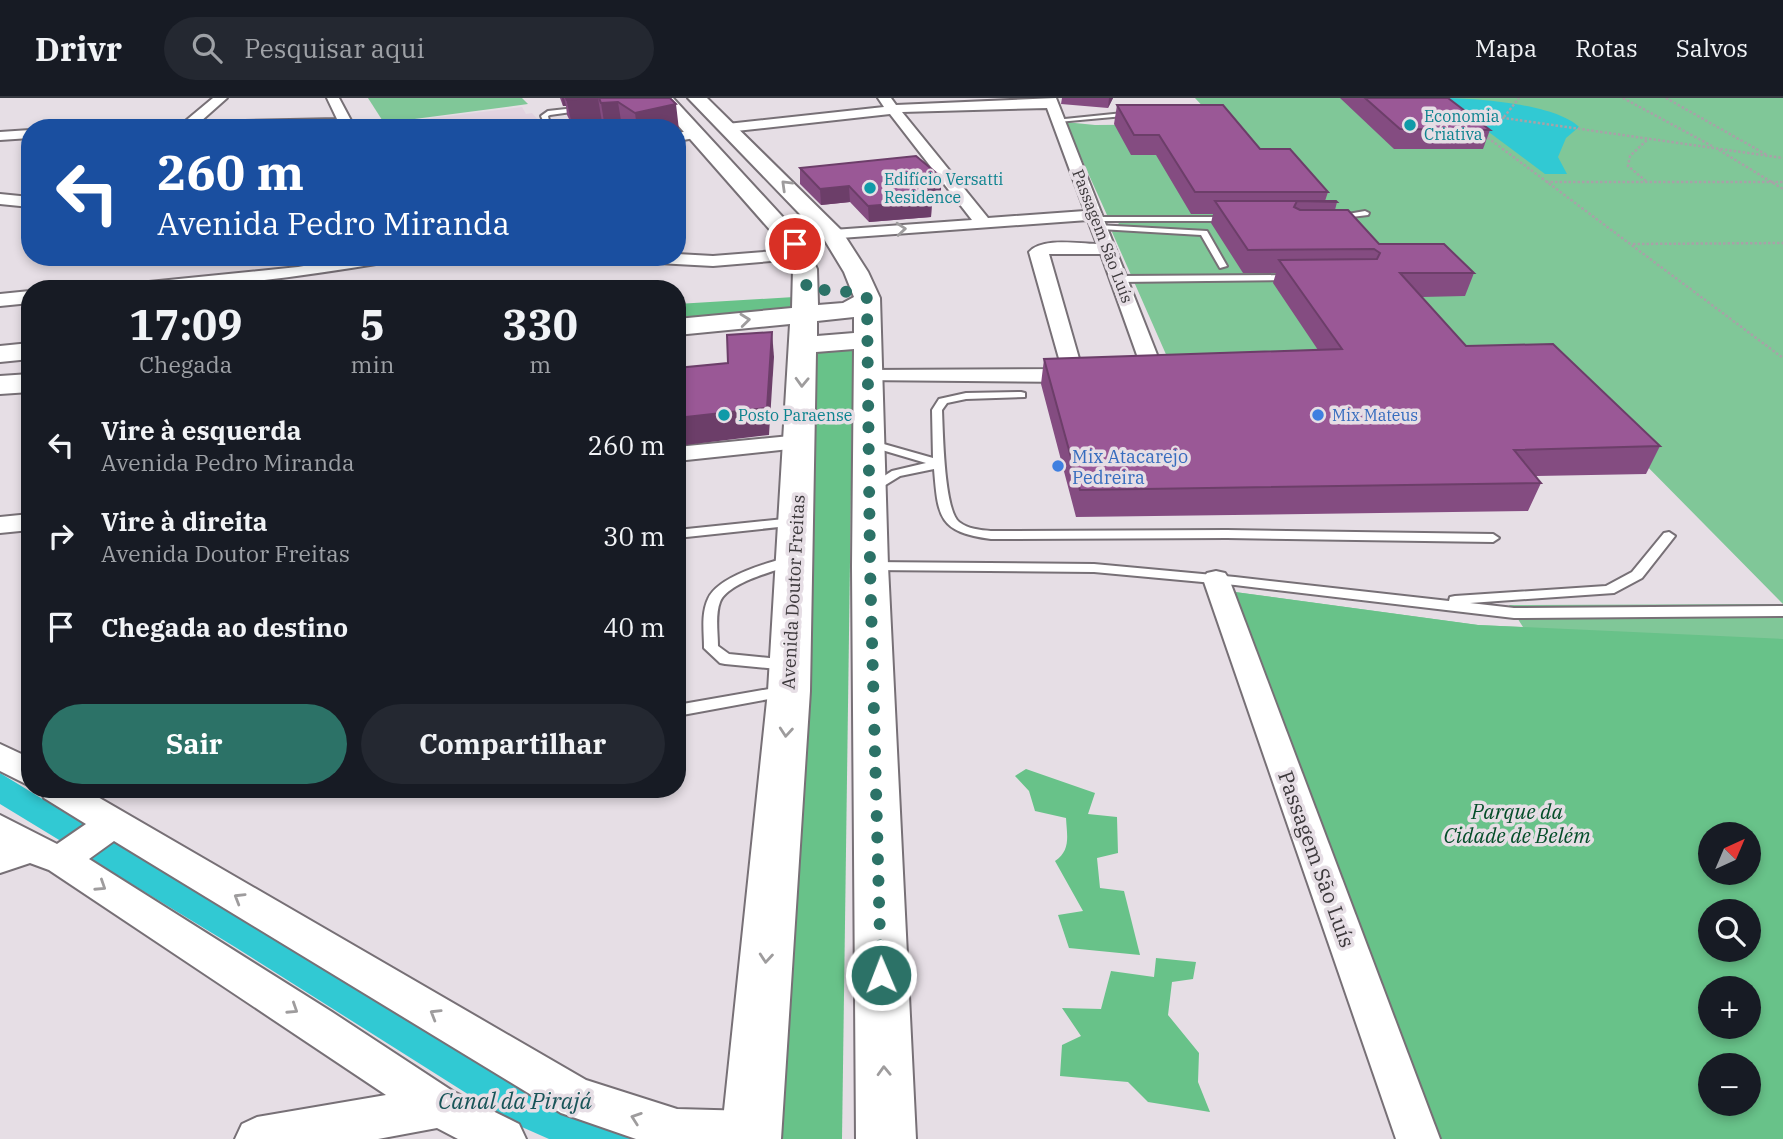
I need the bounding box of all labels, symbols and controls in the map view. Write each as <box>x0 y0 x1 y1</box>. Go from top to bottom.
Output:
search box <box>164 17 654 80</box>
text: Drivr <box>35 27 122 70</box>
icon: search <box>188 29 226 67</box>
text: Pesquisar aqui <box>244 31 425 65</box>
text: Mapa <box>1475 32 1537 64</box>
text: Rotas <box>1575 32 1638 64</box>
text: Salvos <box>1676 32 1748 64</box>
place label: Economia Criativa <box>1424 106 1500 144</box>
marker: Economia Criativa <box>1402 117 1418 133</box>
text: 260 m <box>157 140 304 203</box>
icon: left <box>42 147 133 238</box>
street label: Passagem São Luís <box>1068 166 1138 306</box>
place label: Edifício Versatti Residence <box>884 169 1003 207</box>
marker: Edifício Versatti Residence <box>862 180 878 196</box>
one-way arrow <box>781 181 794 194</box>
text: Avenida Pedro Miranda <box>157 202 510 244</box>
pin <box>765 214 825 274</box>
one-way arrow <box>896 222 907 237</box>
icon: arrive <box>776 225 814 263</box>
text: 17:09 <box>129 297 243 352</box>
text: 5 <box>360 297 385 352</box>
text: 330 <box>502 297 578 352</box>
one-way arrow <box>740 313 751 328</box>
text: Chegada <box>139 349 232 379</box>
text: min <box>351 349 394 379</box>
text: m <box>529 349 551 379</box>
one-way arrow <box>794 377 809 388</box>
place label: Posto Paraense <box>738 405 852 425</box>
place label: Mix Mateus <box>1332 405 1418 425</box>
marker: Posto Paraense <box>716 407 732 423</box>
marker: Mix Mateus <box>1310 407 1326 423</box>
text: Vire à esquerda <box>101 413 302 447</box>
icon: left <box>42 426 80 464</box>
text: 260 m <box>587 428 665 462</box>
place label: Mix Atacarejo Pedreira <box>1072 445 1188 489</box>
text: Avenida Pedro Miranda <box>101 447 355 477</box>
marker: Mix Atacarejo Pedreira <box>1050 458 1066 474</box>
street label: Avenida Doutor Freitas <box>776 494 810 690</box>
text: Vire à direita <box>101 504 268 538</box>
icon: right <box>42 517 80 555</box>
text: 30 m <box>603 519 665 553</box>
text: Avenida Doutor Freitas <box>101 538 350 568</box>
icon: arrive <box>42 608 80 646</box>
text: Chegada ao destino <box>101 610 348 644</box>
text: 40 m <box>603 610 665 644</box>
button: Sair <box>42 704 347 784</box>
button: Compartilhar <box>361 704 665 784</box>
one-way arrow <box>779 726 794 737</box>
street label: Passagem São Luís <box>1272 767 1362 951</box>
park label: Parque da Cidade de Belém <box>1443 797 1591 849</box>
north arrow <box>1698 822 1760 886</box>
map controls <box>1698 822 1761 1116</box>
one-way arrow <box>94 878 107 891</box>
one-way arrow <box>234 894 247 907</box>
button: search <box>1698 899 1761 962</box>
position arrow <box>844 938 918 1012</box>
one-way arrow <box>759 953 774 964</box>
button: + <box>1698 976 1761 1039</box>
one-way arrow <box>285 1001 298 1013</box>
one-way arrow <box>429 1009 442 1022</box>
button: − <box>1698 1053 1761 1116</box>
one-way arrow <box>876 1065 892 1076</box>
water label: Canal da Pirajá <box>438 1085 593 1115</box>
one-way arrow <box>631 1112 643 1126</box>

